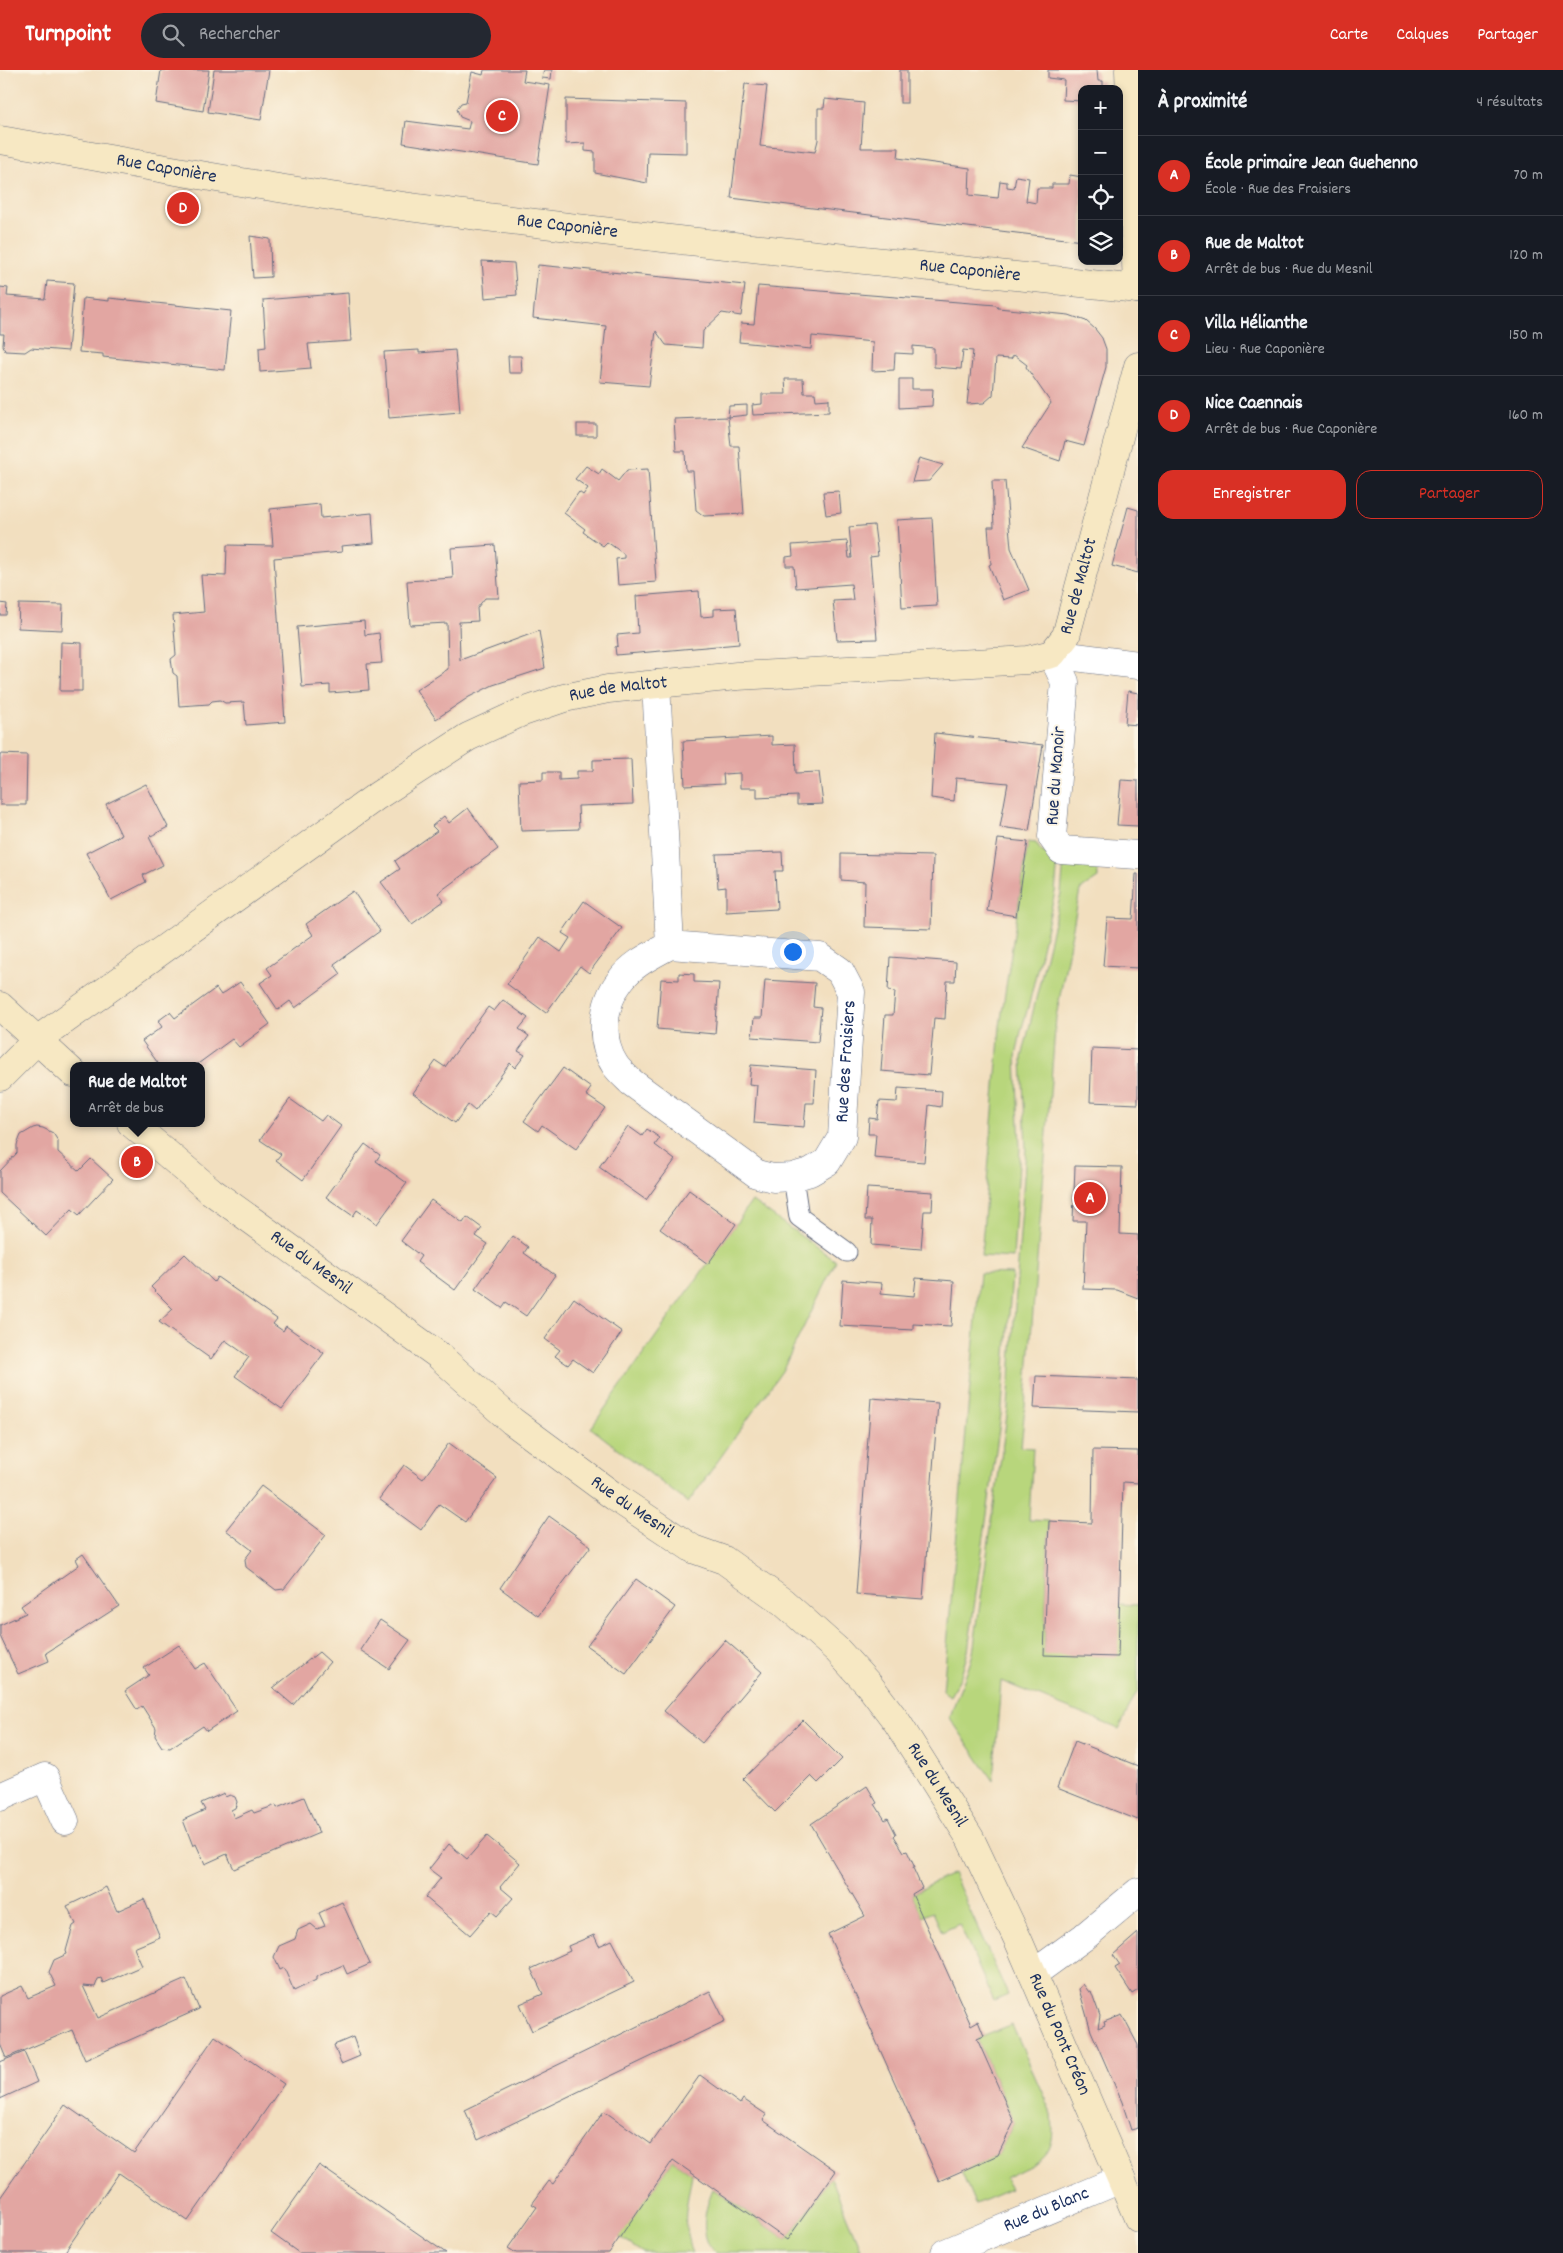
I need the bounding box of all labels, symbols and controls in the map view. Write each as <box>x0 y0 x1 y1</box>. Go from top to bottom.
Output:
search box <box>141 13 491 58</box>
text: Turnpoint <box>25 18 111 52</box>
icon: search <box>159 21 187 49</box>
text: Rechercher <box>199 22 280 49</box>
text: Carte <box>1330 23 1368 48</box>
text: Calques <box>1396 23 1449 48</box>
text: Partager <box>1477 23 1538 48</box>
map controls <box>1078 85 1123 265</box>
button: + <box>1078 85 1123 130</box>
text: À proximité <box>1158 88 1247 118</box>
text: 4 résultats <box>1476 91 1543 114</box>
pin: C <box>486 97 518 135</box>
button: − <box>1078 130 1123 175</box>
street label: Rue Caponière <box>114 147 219 191</box>
text: École primaire Jean Guehenno <box>1205 151 1418 178</box>
text: A <box>1170 164 1178 187</box>
text: 70 m <box>1513 164 1543 187</box>
button: locate <box>1078 175 1123 220</box>
text: École · Rue des Fraisiers <box>1205 178 1351 201</box>
pin: D <box>167 189 199 227</box>
street label: Rue Caponière <box>515 207 619 246</box>
button: layers <box>1078 220 1123 265</box>
text: Rue de Maltot <box>1205 231 1304 258</box>
text: B <box>1170 244 1178 267</box>
text: 120 m <box>1509 244 1543 267</box>
street label: Rue Caponière <box>918 252 1022 290</box>
text: Arrêt de bus · Rue du Mesnil <box>1205 258 1373 281</box>
text: Villa Hélianthe <box>1205 311 1308 338</box>
text: C <box>1170 324 1178 347</box>
text: 150 m <box>1509 324 1543 347</box>
text: Lieu · Rue Caponière <box>1205 338 1325 361</box>
text: Nice Caennais <box>1205 391 1303 418</box>
text: D <box>1170 404 1178 427</box>
text: 160 m <box>1508 404 1543 427</box>
text: Arrêt de bus · Rue Caponière <box>1205 418 1377 441</box>
button: Enregistrer <box>1158 470 1346 519</box>
button: Partager <box>1356 470 1543 519</box>
street label: Rue de Maltot <box>1053 535 1105 638</box>
street label: Rue de Maltot <box>567 670 669 710</box>
street label: Rue du Manoir <box>1040 725 1074 827</box>
your location <box>780 939 806 965</box>
street label: Rue des Fraisiers <box>829 999 864 1124</box>
popup <box>70 1062 205 1127</box>
text: Rue de Maltot <box>88 1070 187 1097</box>
text: Arrêt de bus <box>88 1097 164 1120</box>
pin: B <box>121 1143 153 1181</box>
pin: A <box>1074 1179 1106 1217</box>
street label: Rue du Mesnil <box>264 1224 358 1302</box>
street label: Rue du Mesnil <box>584 1469 679 1546</box>
street label: Rue du Mesnil <box>900 1737 974 1833</box>
street label: Rue du Pont Créon <box>1021 1969 1097 2100</box>
street label: Rue du Blanc <box>999 2180 1093 2240</box>

